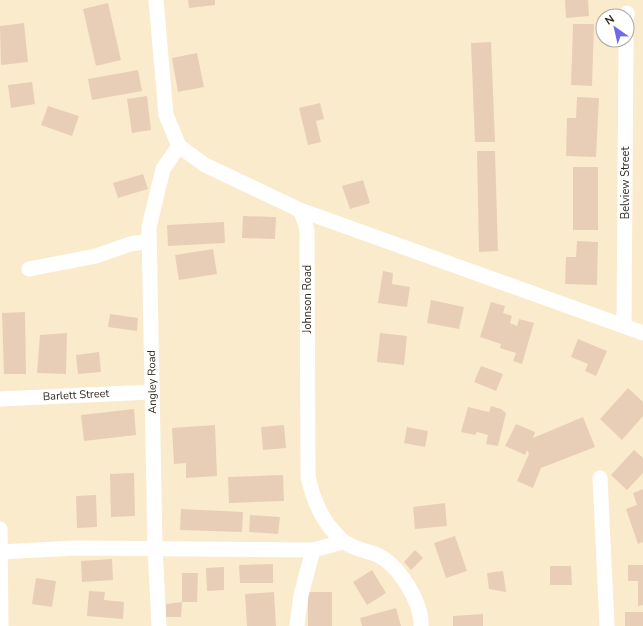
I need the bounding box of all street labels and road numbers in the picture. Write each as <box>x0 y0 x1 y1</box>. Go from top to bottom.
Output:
street label: Belview Street <box>618 147 633 219</box>
street label: Johnson Road <box>300 265 315 334</box>
street label: Angley Road <box>144 350 160 414</box>
street label: Barlett Street <box>42 386 110 404</box>

